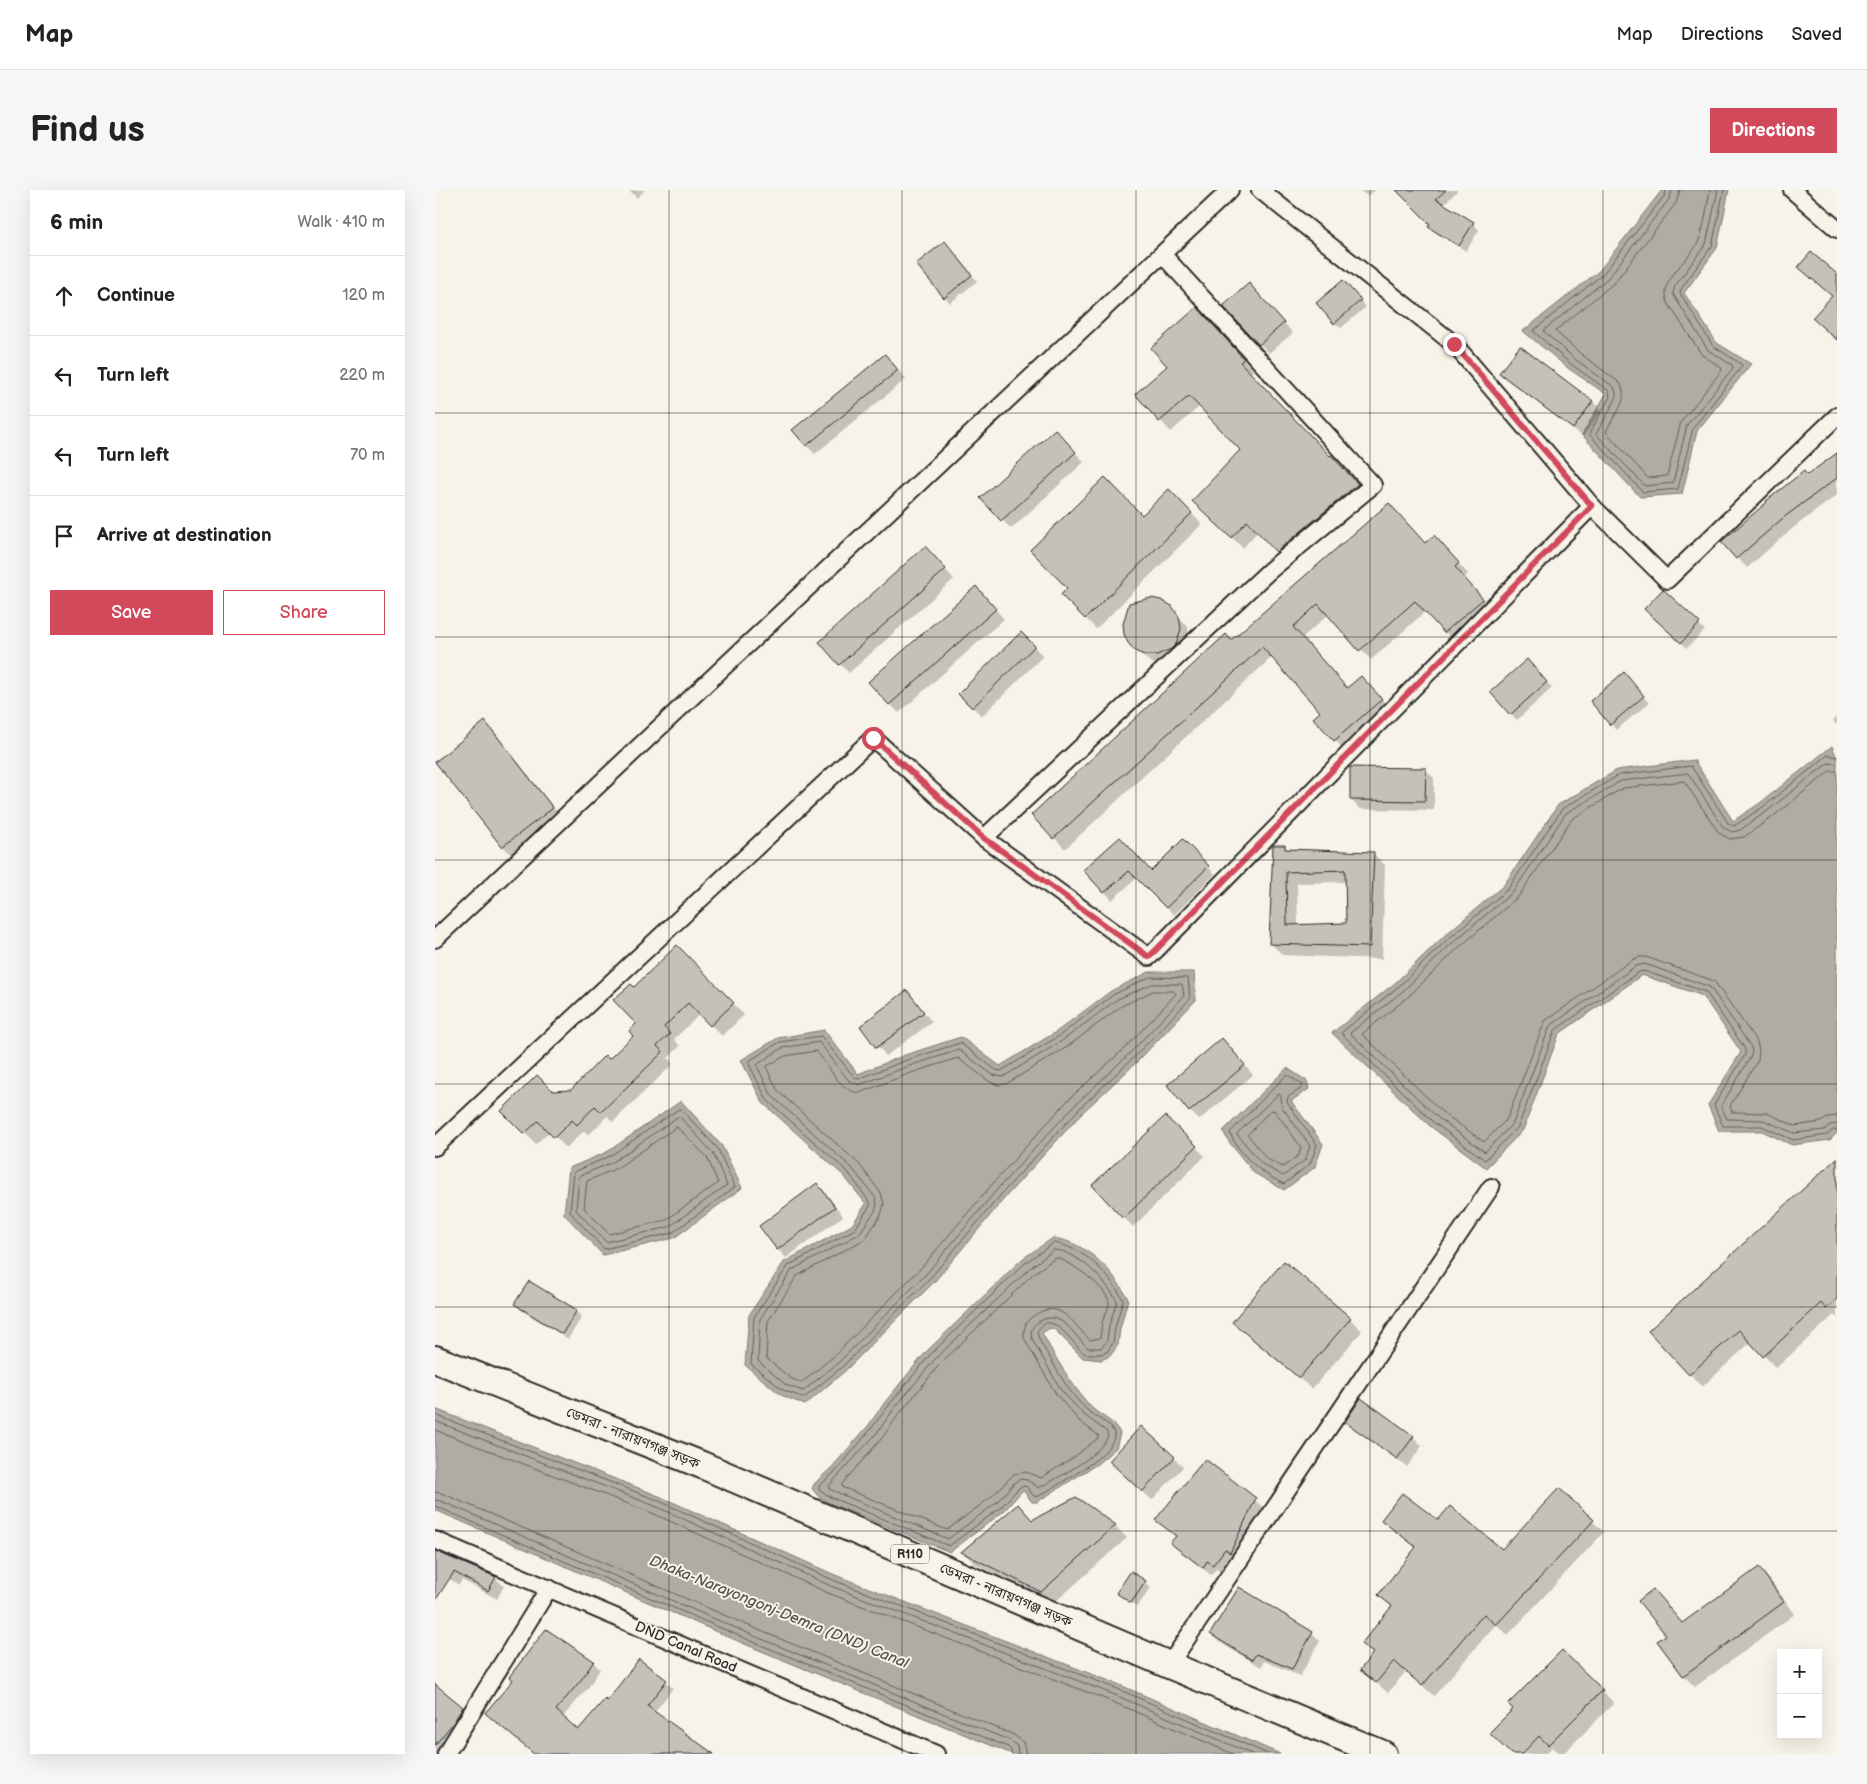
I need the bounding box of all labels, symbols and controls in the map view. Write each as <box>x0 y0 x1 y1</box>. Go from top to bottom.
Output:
text: Map <box>25 20 73 49</box>
text: Map <box>1617 24 1653 45</box>
text: Directions <box>1681 24 1763 45</box>
text: Saved <box>1791 24 1842 45</box>
button: Directions <box>1710 108 1837 153</box>
text: Find us <box>30 109 145 152</box>
text: 6 min <box>50 210 103 235</box>
text: Walk · 410 m <box>298 213 385 232</box>
icon: ahead <box>50 282 78 310</box>
text: Continue <box>97 284 175 307</box>
text: 120 m <box>342 286 385 305</box>
route end <box>1443 333 1466 356</box>
icon: left <box>50 362 78 390</box>
text: Turn left <box>97 364 169 387</box>
text: 220 m <box>339 366 385 385</box>
icon: left <box>50 442 78 470</box>
text: Turn left <box>97 444 169 467</box>
text: 70 m <box>350 446 385 465</box>
icon: arrive <box>50 522 78 550</box>
text: Arrive at destination <box>97 524 272 547</box>
button: Save <box>50 590 213 635</box>
button: Share <box>223 590 385 635</box>
route start <box>862 727 885 750</box>
street label: ডেমরা - নারায়ণগঞ্জ সড়ক <box>564 1403 703 1473</box>
road number: R110 <box>891 1545 929 1564</box>
water label: Dhaka-Narayongonj-Demra (DND) Canal <box>647 1551 912 1673</box>
street label: ডেমরা - নারায়ণগঞ্জ সড়ক <box>937 1559 1075 1631</box>
street label: DND Canal Road <box>632 1618 740 1676</box>
map controls <box>1777 1649 1822 1739</box>
button: + <box>1777 1649 1822 1694</box>
button: − <box>1777 1694 1822 1739</box>

